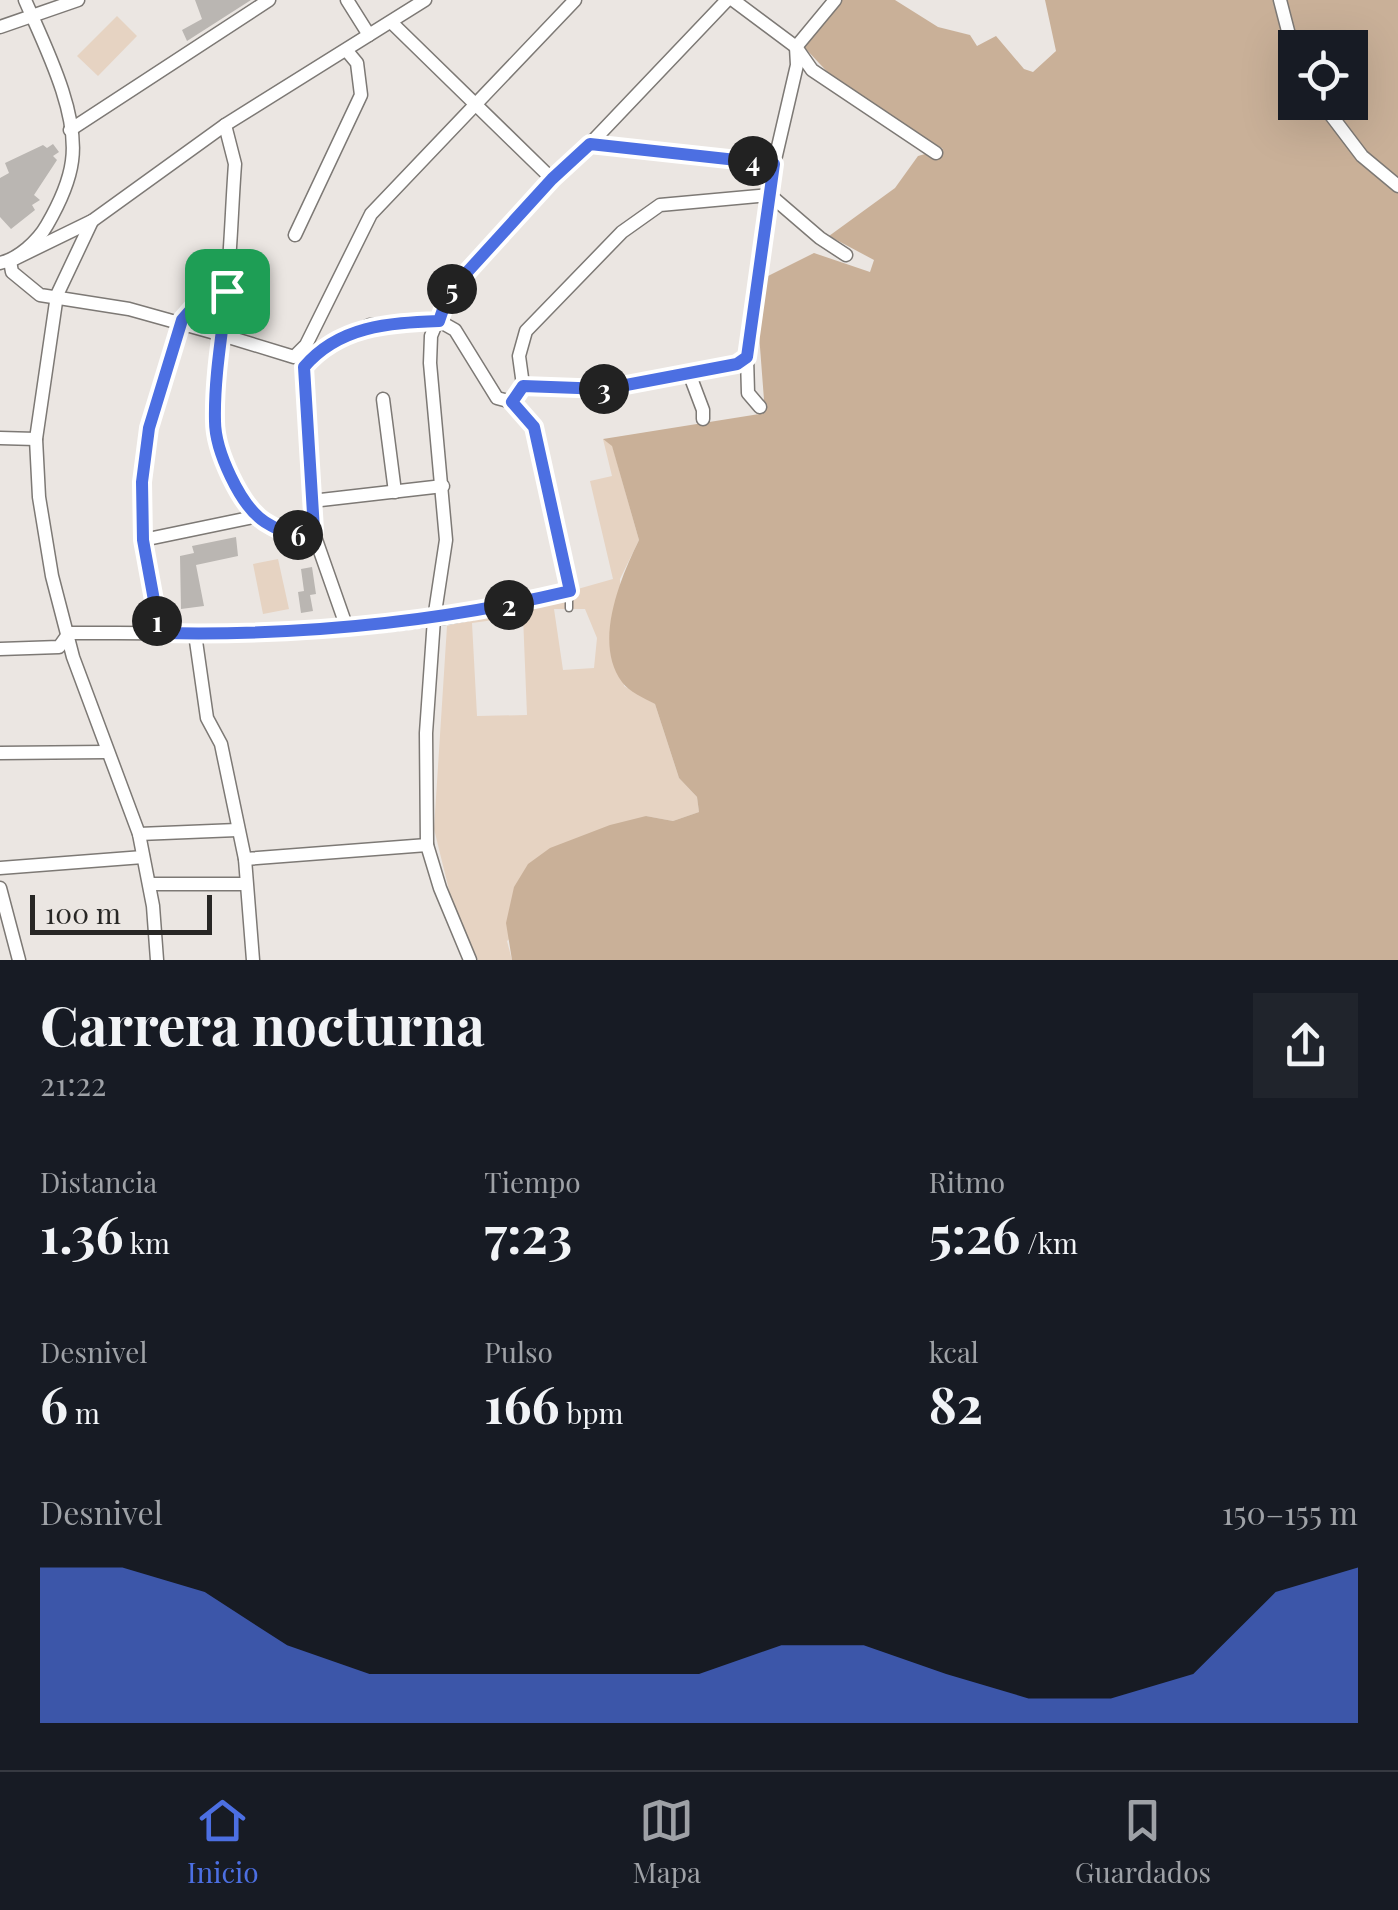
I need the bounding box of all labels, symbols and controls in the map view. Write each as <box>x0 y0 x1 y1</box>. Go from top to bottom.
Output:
map controls <box>1278 30 1368 120</box>
button: locate <box>1278 30 1368 120</box>
pin: 4 <box>728 136 778 186</box>
text: 4 <box>746 142 760 179</box>
pin <box>185 249 270 334</box>
icon: arrive <box>200 264 255 319</box>
pin: 5 <box>427 264 477 314</box>
text: 5 <box>446 270 458 307</box>
pin: 3 <box>579 364 629 414</box>
text: 3 <box>597 370 611 407</box>
pin: 6 <box>273 510 323 560</box>
text: 6 <box>290 516 306 553</box>
pin: 2 <box>484 580 534 630</box>
text: 2 <box>502 586 516 623</box>
pin: 1 <box>132 596 182 646</box>
text: 1 <box>152 602 162 639</box>
scale bar <box>30 890 212 934</box>
text: 100 m <box>45 894 121 931</box>
text: Carrera nocturna <box>40 986 485 1060</box>
button: share <box>1253 993 1358 1098</box>
text: 21:22 <box>40 1061 106 1104</box>
text: Distancia <box>40 1163 157 1200</box>
text: Tiempo <box>484 1163 581 1200</box>
text: Ritmo <box>929 1163 1005 1200</box>
text: 1.36 <box>40 1200 124 1267</box>
text: 7:23 <box>484 1200 572 1267</box>
text: 5:26 <box>929 1200 1020 1267</box>
text: km <box>124 1224 170 1261</box>
text: /km <box>1020 1224 1078 1261</box>
text: Desnivel <box>40 1333 147 1370</box>
text: Pulso <box>484 1333 553 1370</box>
text: kcal <box>929 1333 979 1370</box>
text: 6 <box>40 1370 68 1437</box>
text: 166 <box>484 1370 560 1437</box>
text: 82 <box>929 1370 983 1437</box>
text: m <box>68 1394 100 1431</box>
text: bpm <box>560 1394 623 1431</box>
text: Desnivel <box>40 1490 163 1533</box>
text: 150–155 m <box>1222 1490 1358 1533</box>
tab: Inicio <box>187 1793 259 1890</box>
tab: Mapa <box>633 1793 701 1890</box>
tab: Guardados <box>1075 1793 1211 1890</box>

